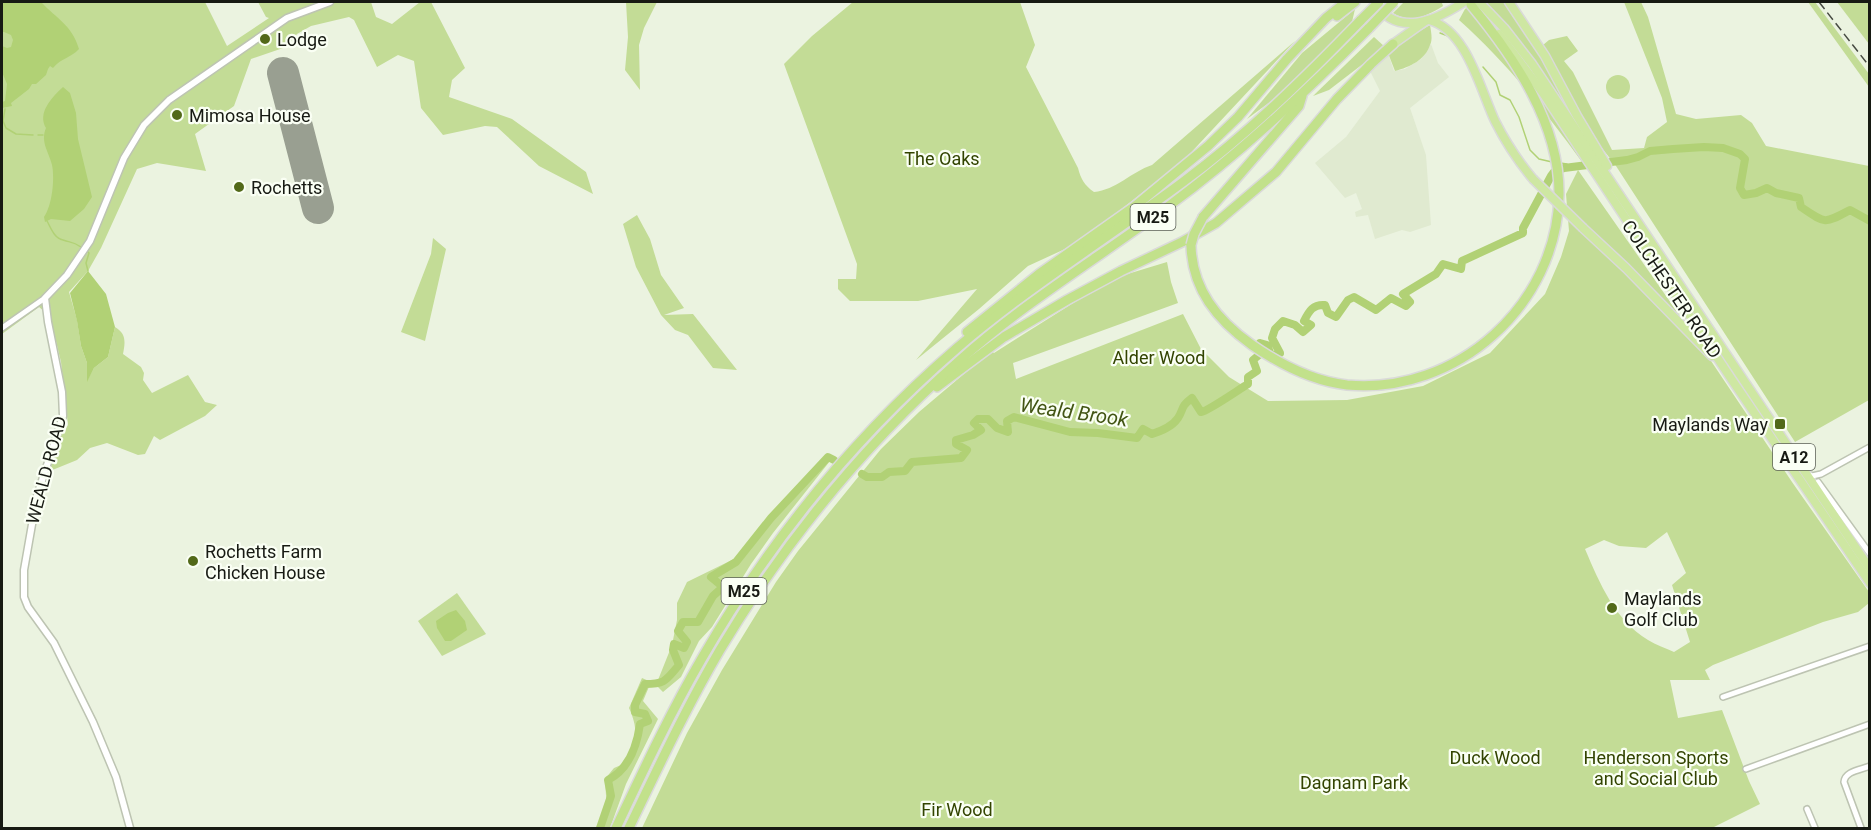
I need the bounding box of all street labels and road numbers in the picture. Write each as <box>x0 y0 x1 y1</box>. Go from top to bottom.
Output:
road number: M25 <box>1130 204 1176 230</box>
street label: COLCHESTER ROAD <box>1618 216 1726 362</box>
street label: WEALD ROAD <box>22 414 70 526</box>
road number: A12 <box>1773 444 1815 470</box>
road number: M25 <box>722 578 766 604</box>

